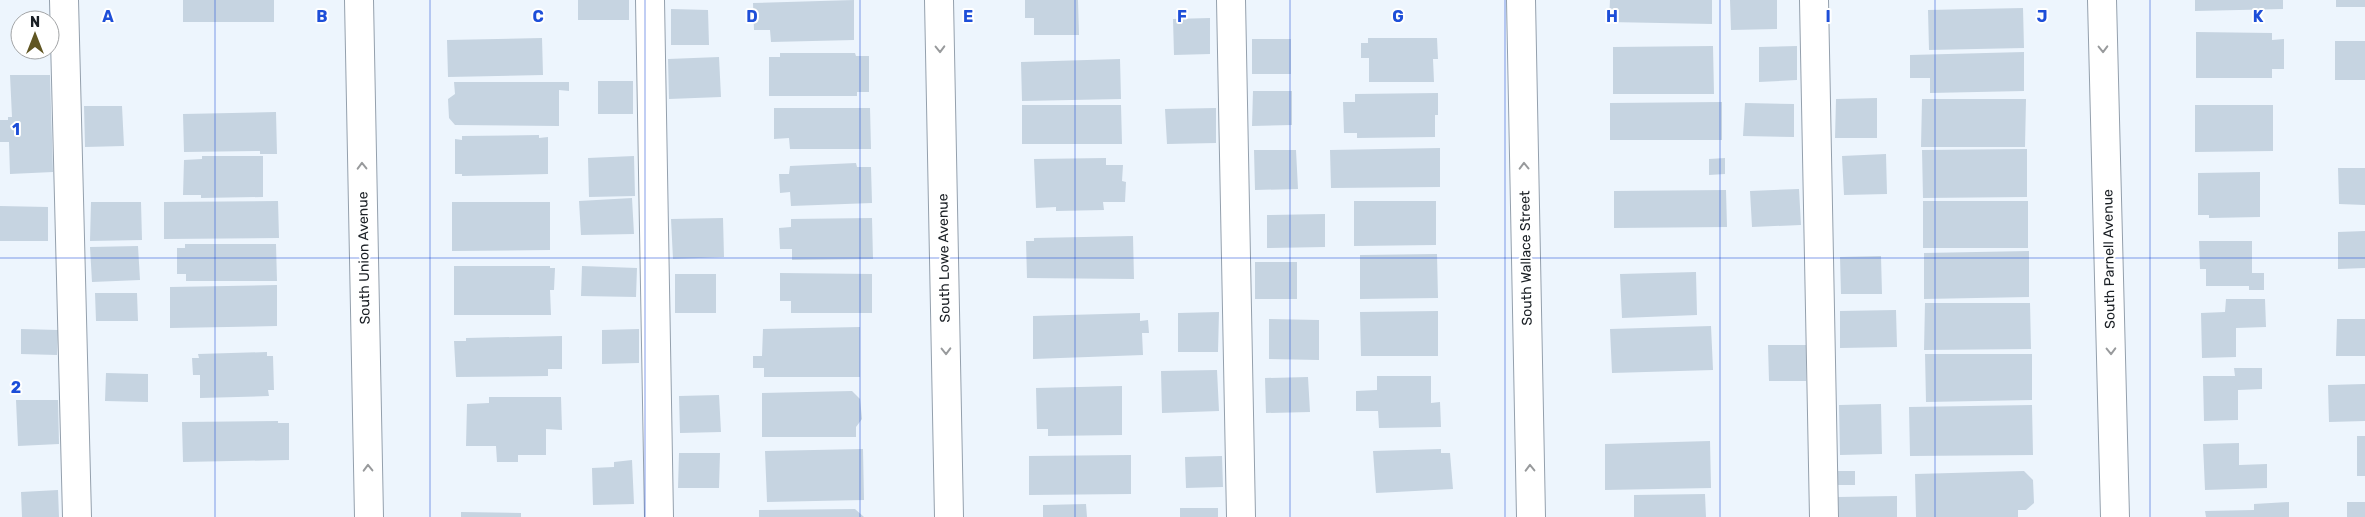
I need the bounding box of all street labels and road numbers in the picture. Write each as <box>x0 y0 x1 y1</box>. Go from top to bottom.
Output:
street label: South Parnell Avenue <box>2099 189 2119 329</box>
street label: South Wallace Street <box>1516 190 1536 326</box>
street label: South Union Avenue <box>354 191 374 325</box>
street label: South Lowe Avenue <box>934 193 954 323</box>

